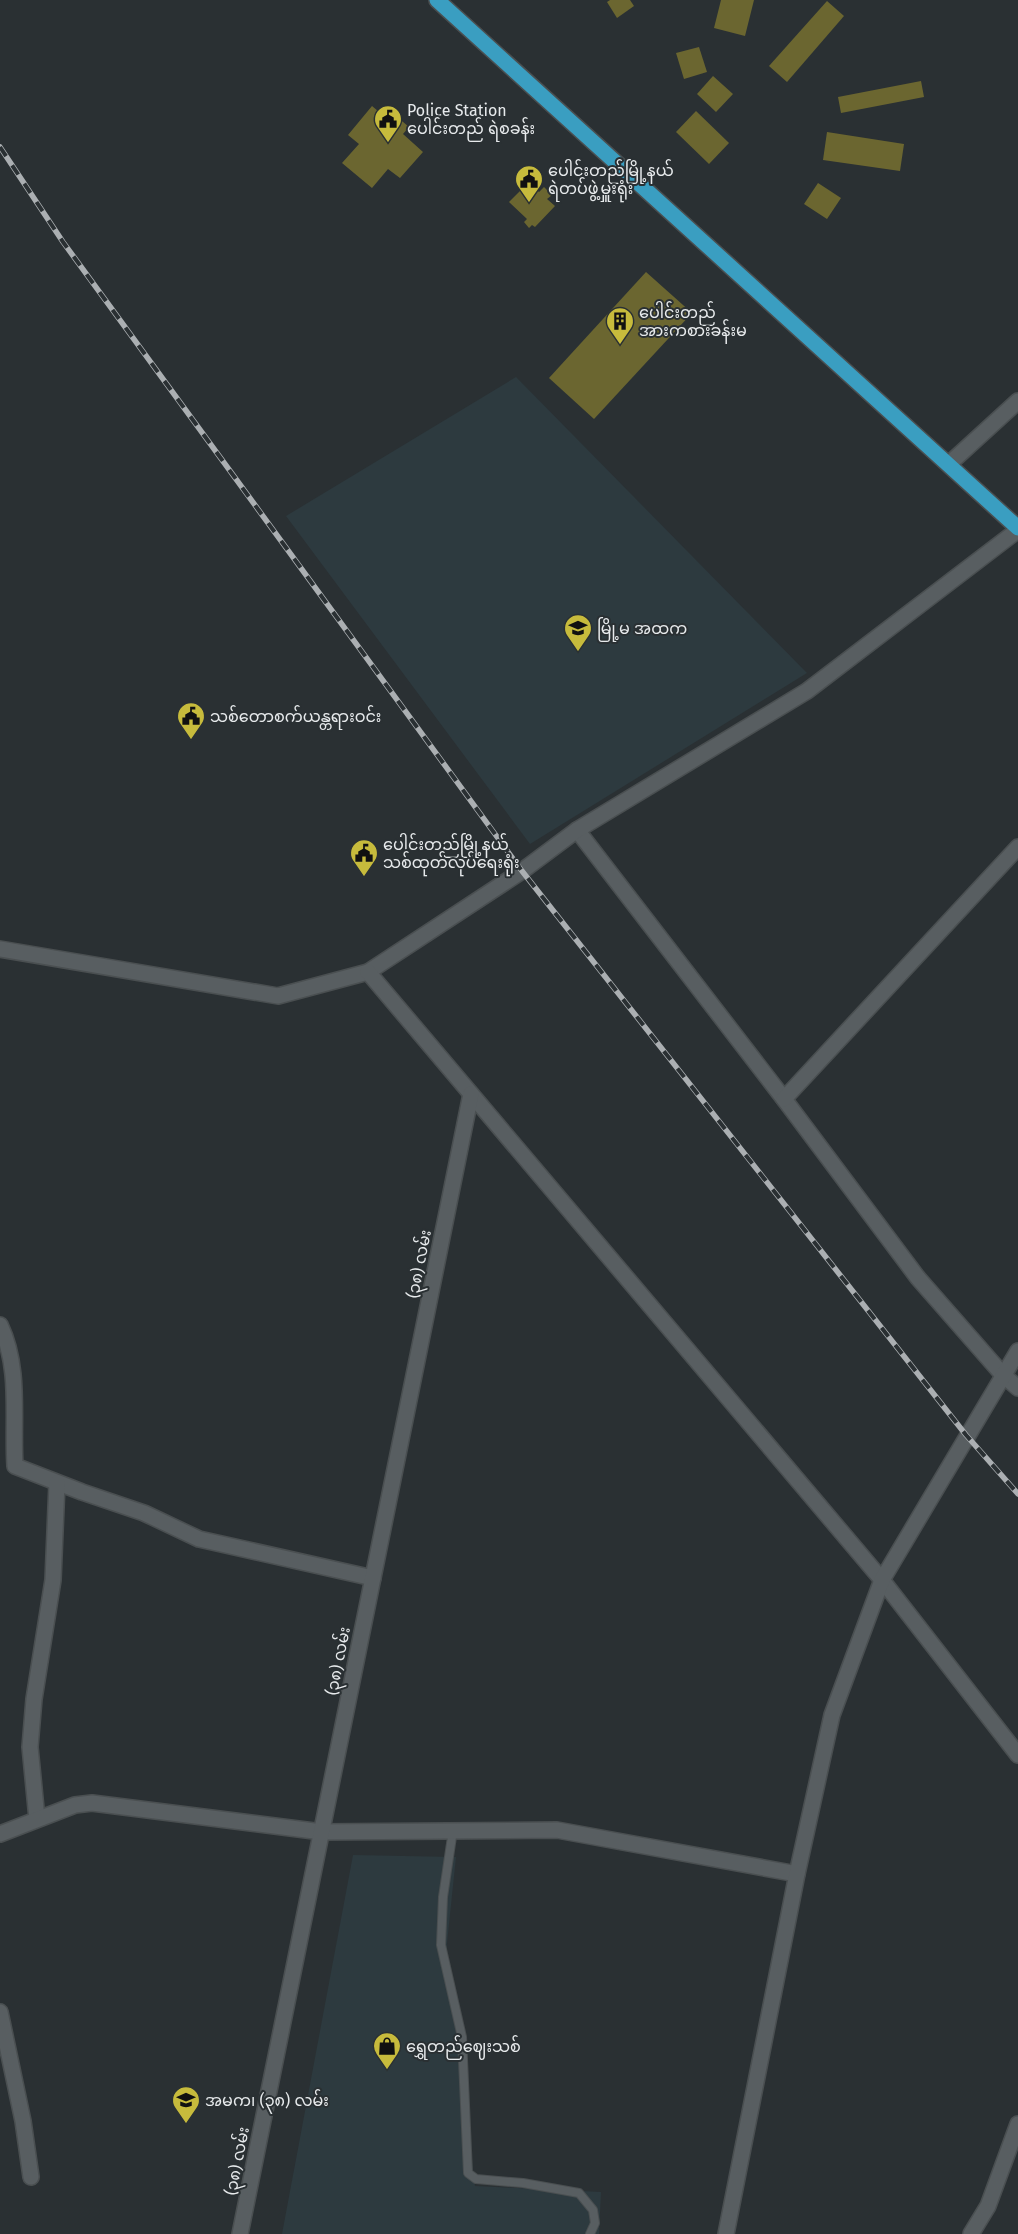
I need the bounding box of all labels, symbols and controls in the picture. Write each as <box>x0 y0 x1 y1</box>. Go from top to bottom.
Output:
place label: Police Station ပေါင်းတည် ရဲစခန်း <box>407 101 535 142</box>
public building icon: Police Station ပေါင်းတည် ရဲစခန်း <box>373 104 403 143</box>
place label: ပေါင်းတည်မြို့နယ် ရဲတပ်ဖွဲ့မှူးရုံး <box>548 159 674 203</box>
public building icon: ပေါင်းတည်မြို့နယ် ရဲတပ်ဖွဲ့မှူးရုံး <box>514 164 544 203</box>
place label: ပေါင်းတည် အားကစားခန်းမ <box>639 301 747 344</box>
building icon: ပေါင်းတည် အားကစားခန်းမ <box>605 306 635 345</box>
school or university icon: မြို့မ အထက <box>563 613 593 652</box>
place label: မြို့မ အထက <box>597 617 687 642</box>
public building icon: သစ်တောစက်ယန္တရားဝင်း <box>176 701 206 740</box>
place label: သစ်တောစက်ယန္တရားဝင်း <box>210 705 381 730</box>
place label: ပေါင်းတည်မြို့နယ် သစ်ထုတ်လုပ်ရေးရုံး <box>383 833 519 877</box>
public building icon: ပေါင်းတည်မြို့နယ် သစ်ထုတ်လုပ်ရေးရုံး <box>349 838 379 877</box>
street label: (၃၈) လမ်း <box>401 1228 439 1301</box>
street label: (၃၈) လမ်း <box>320 1625 358 1698</box>
shop icon: ရွှေတည်ဈေးသစ် <box>372 2031 402 2070</box>
place label: ရွှေတည်ဈေးသစ် <box>406 2035 521 2060</box>
school or university icon: အမက၊ (၃၈) လမ်း <box>171 2085 201 2124</box>
place label: အမက၊ (၃၈) လမ်း <box>205 2089 329 2114</box>
street label: (၃၈) လမ်း <box>219 2125 257 2198</box>

